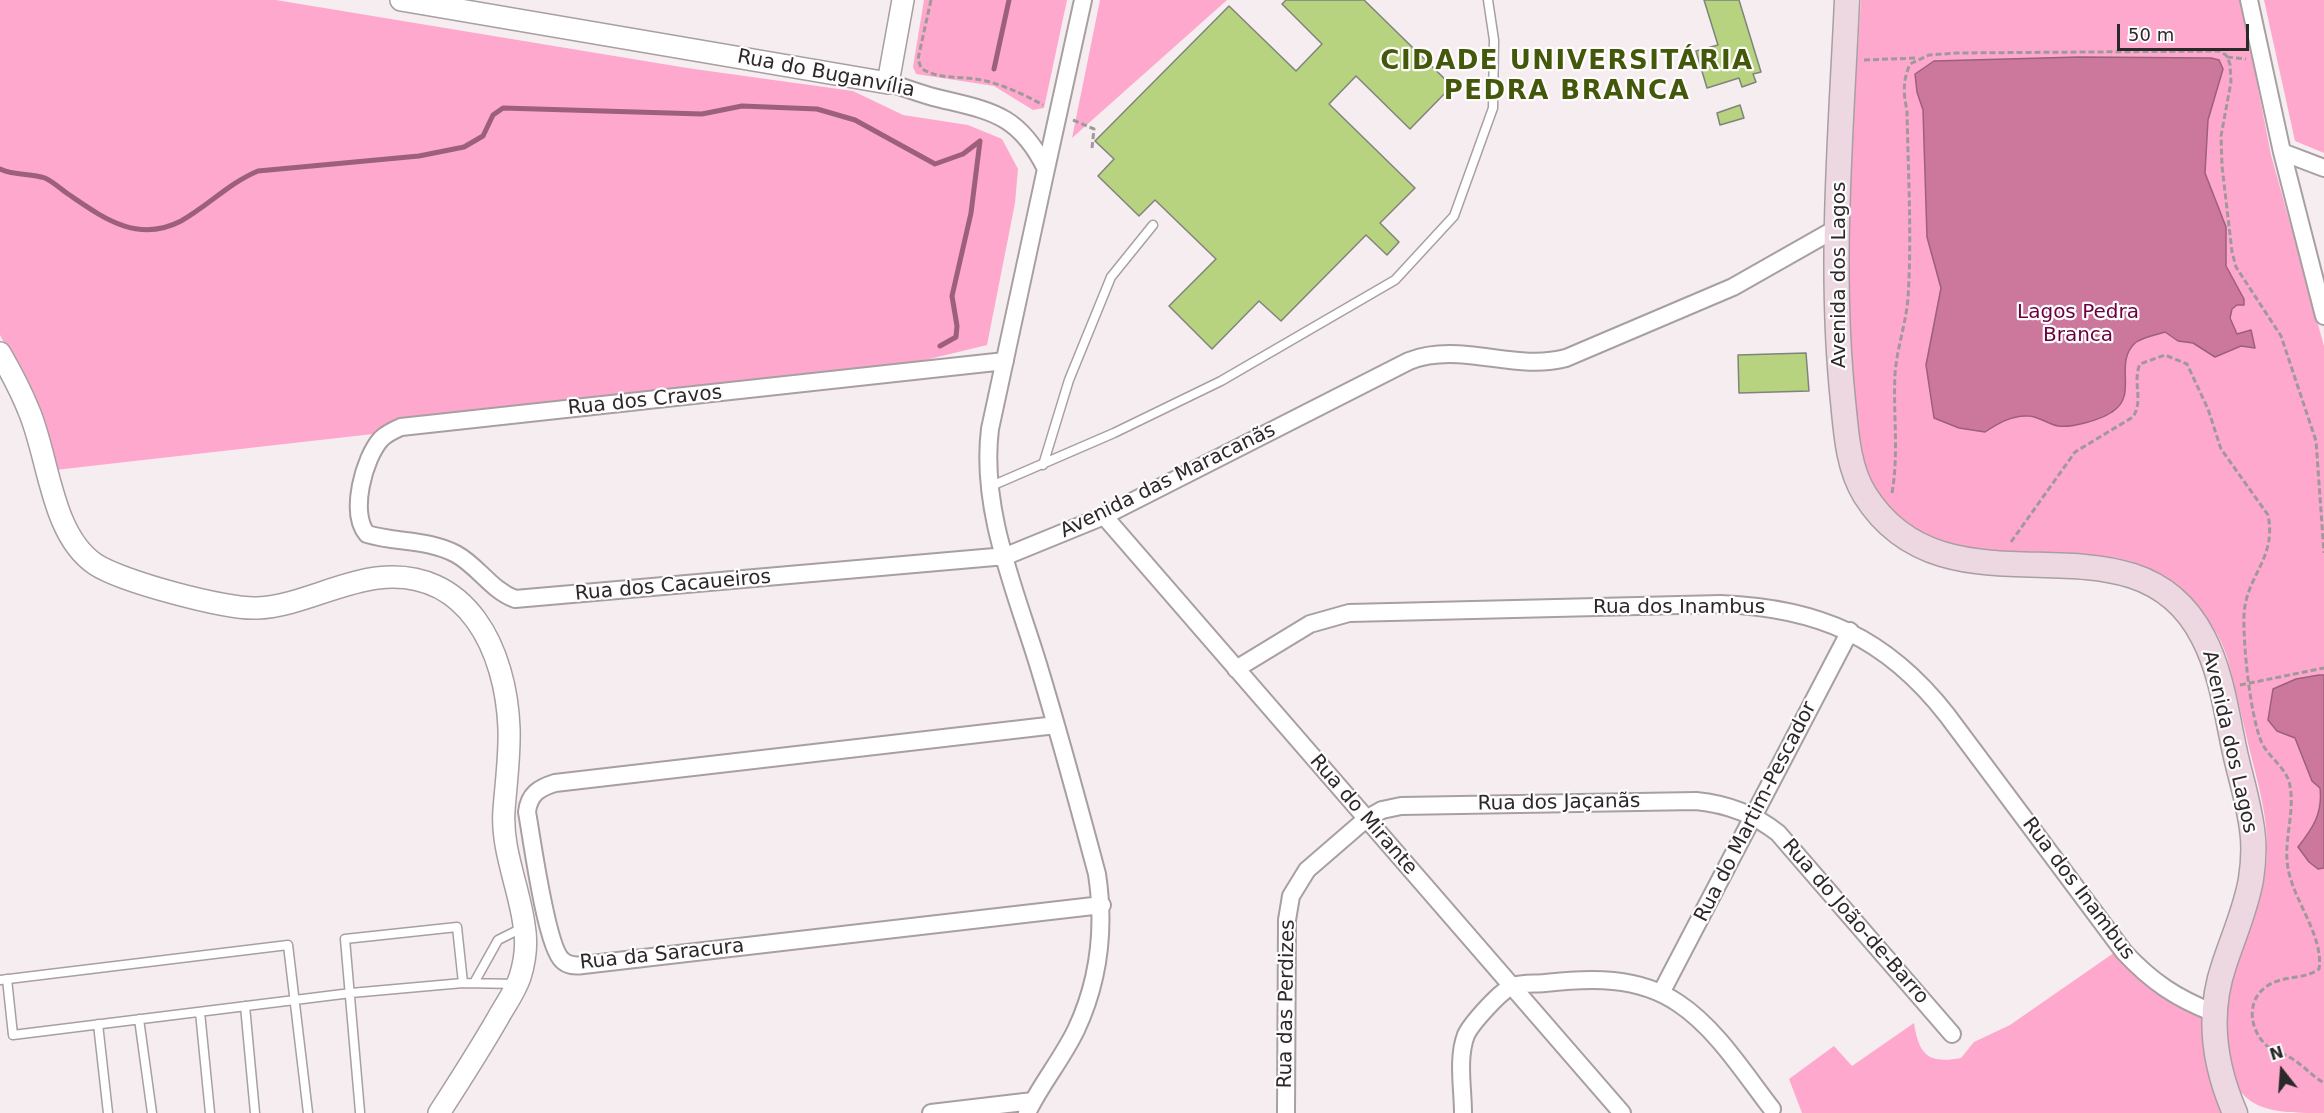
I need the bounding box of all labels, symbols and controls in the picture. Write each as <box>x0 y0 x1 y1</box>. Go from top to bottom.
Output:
scale bar <box>2120 12 2252 50</box>
text: 50 m <box>2128 24 2174 45</box>
street label: Rua do Buganvília <box>735 45 917 103</box>
district label: CIDADE UNIVERSITÁRIA PEDRA BRANCA <box>1380 46 1754 107</box>
street label: Avenida dos Lagos <box>1828 182 1852 368</box>
park label: Lagos Pedra Branca <box>2017 301 2139 348</box>
street label: Rua dos Cravos <box>567 381 723 421</box>
street label: Avenida das Maracanãs <box>1056 418 1280 544</box>
street label: Rua dos Cacaueiros <box>574 565 772 607</box>
street label: Rua dos Inambus <box>1593 596 1765 620</box>
street label: Avenida dos Lagos <box>2196 648 2262 836</box>
street label: Rua do Martim-Pescador <box>1690 698 1822 926</box>
street label: Rua do Mirante <box>1304 750 1422 880</box>
street label: Rua dos Jaçanãs <box>1477 790 1641 816</box>
street label: Rua dos Inambus <box>2017 813 2139 965</box>
street label: Rua do João-de-Barro <box>1777 834 1933 1010</box>
street label: Rua das Perdizes <box>1274 919 1300 1089</box>
street label: Rua da Saracura <box>579 934 745 976</box>
north arrow <box>2252 1041 2312 1101</box>
text: N <box>2267 1042 2286 1064</box>

